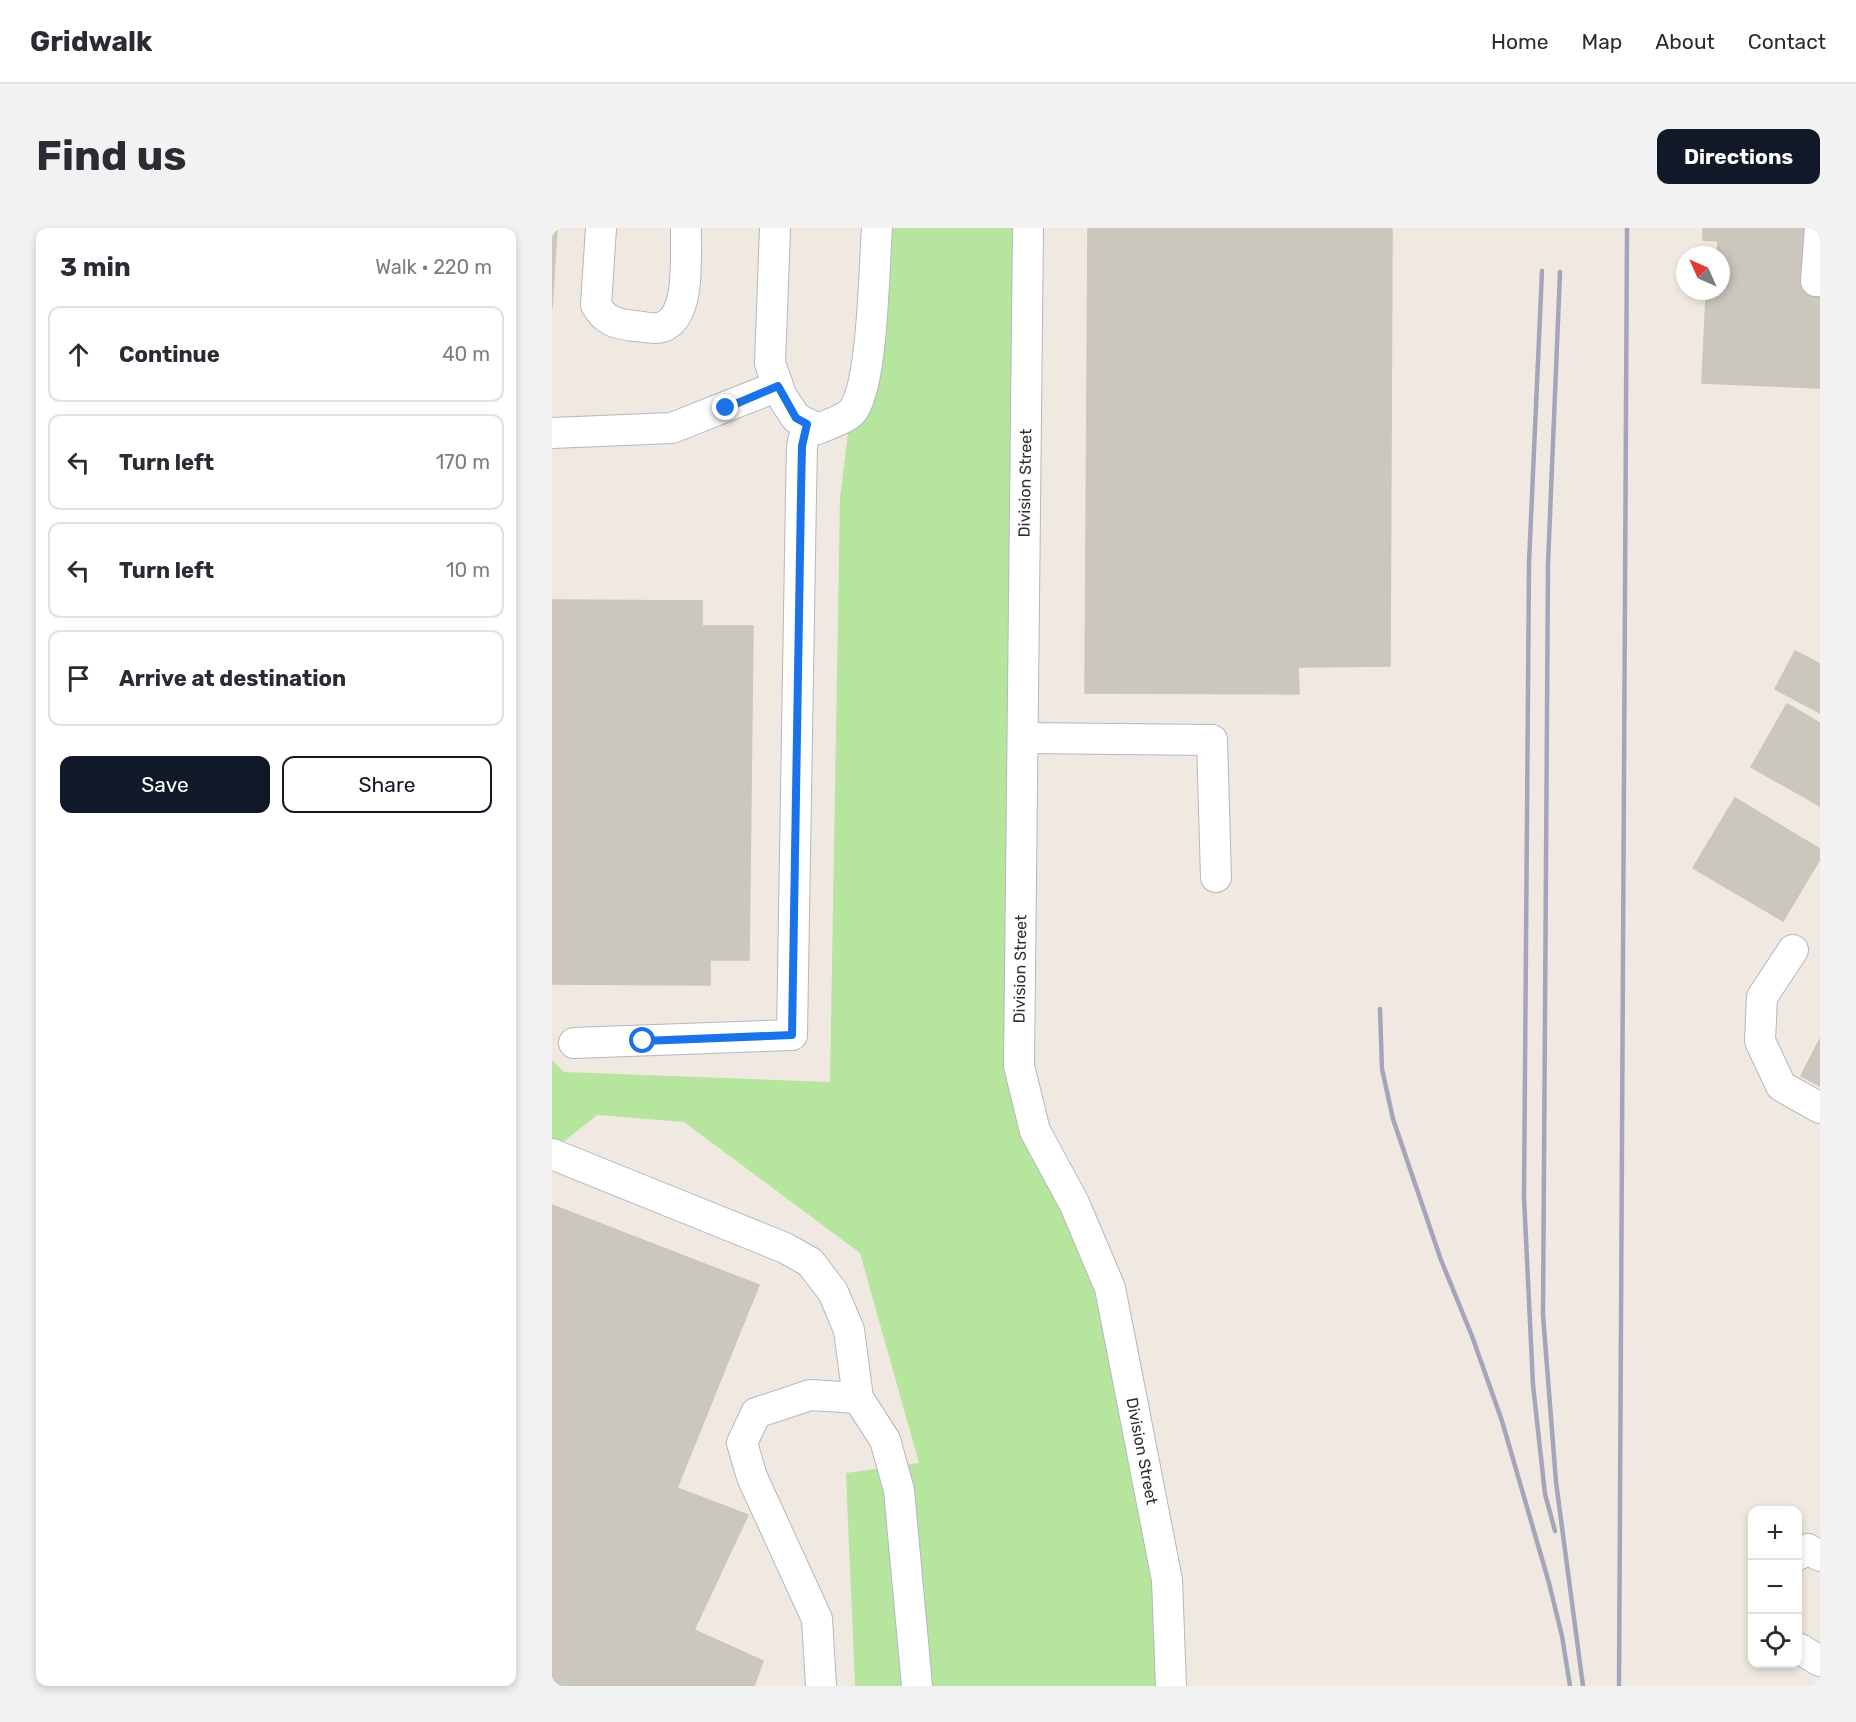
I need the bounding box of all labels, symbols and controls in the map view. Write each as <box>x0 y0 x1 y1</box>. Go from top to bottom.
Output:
text: Gridwalk <box>30 25 152 58</box>
text: Home <box>1491 29 1548 54</box>
text: Map <box>1581 29 1622 54</box>
text: About <box>1655 29 1715 54</box>
text: Contact <box>1748 29 1826 54</box>
button: Directions <box>1657 129 1820 184</box>
text: Find us <box>36 131 187 181</box>
north arrow <box>1676 246 1730 300</box>
text: 3 min <box>60 252 131 283</box>
text: Walk · 220 m <box>375 255 492 279</box>
icon: ahead <box>62 338 95 371</box>
text: Continue <box>119 341 220 368</box>
text: 40 m <box>442 342 490 366</box>
route end <box>712 394 738 420</box>
street label: Division Street <box>1015 428 1035 538</box>
icon: left <box>62 446 95 479</box>
text: Turn left <box>119 449 214 476</box>
text: 170 m <box>436 450 490 474</box>
icon: left <box>62 554 95 587</box>
text: Turn left <box>119 557 214 584</box>
text: 10 m <box>446 558 490 582</box>
icon: arrive <box>62 662 95 695</box>
text: Arrive at destination <box>119 665 346 692</box>
button: Save <box>60 756 270 813</box>
button: Share <box>282 756 492 813</box>
street label: Division Street <box>1010 914 1030 1024</box>
route start <box>629 1027 655 1053</box>
street label: Division Street <box>1122 1396 1162 1506</box>
map controls <box>1748 1506 1802 1668</box>
button: + <box>1748 1506 1802 1560</box>
button: − <box>1748 1560 1802 1614</box>
button: locate <box>1748 1614 1802 1668</box>

